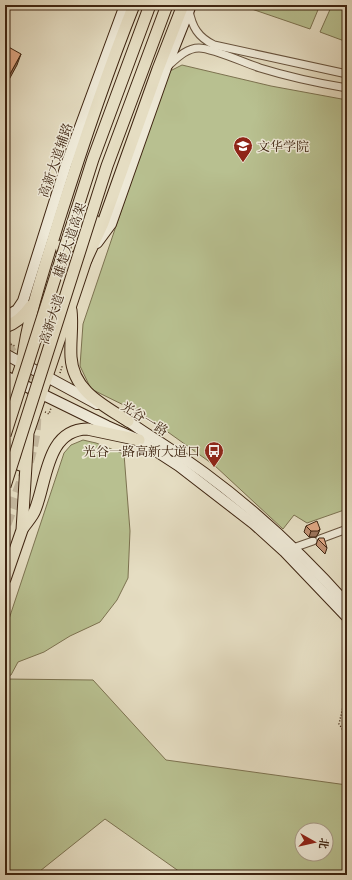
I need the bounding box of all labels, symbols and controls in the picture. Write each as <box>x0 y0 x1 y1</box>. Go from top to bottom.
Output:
street label: 高新大道辅路 <box>36 121 76 200</box>
school or university icon: 文华学院 <box>232 135 254 163</box>
place label: 文华学院 <box>257 139 309 155</box>
street label: 雄楚大道高架 <box>50 201 90 280</box>
street label: 高新大道 <box>36 292 68 347</box>
street label: 光谷一路 <box>118 398 171 439</box>
bus stop icon: 光谷一路高新大道口 <box>203 440 225 468</box>
place label: 光谷一路高新大道口 <box>83 444 200 460</box>
north arrow <box>294 822 334 862</box>
text: 北 <box>315 837 331 850</box>

